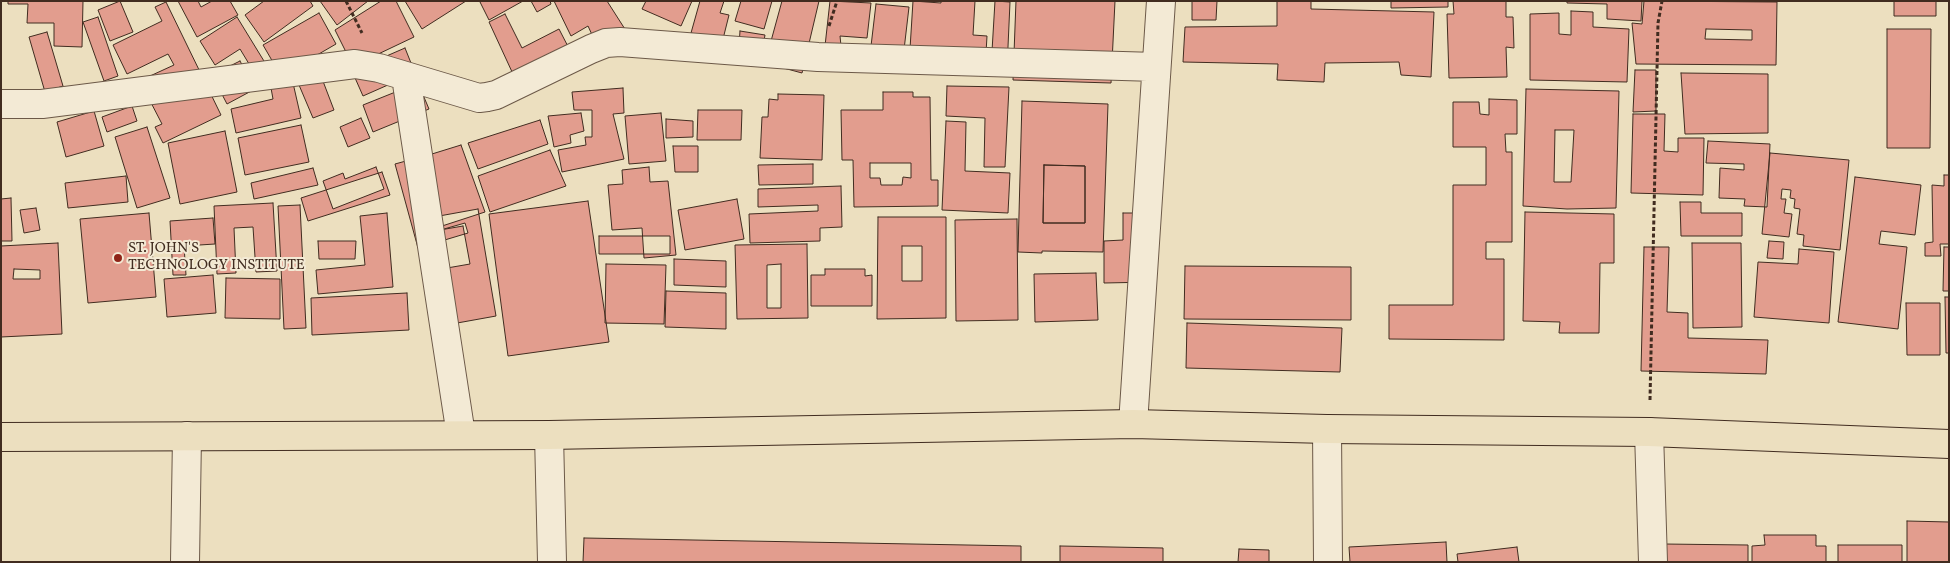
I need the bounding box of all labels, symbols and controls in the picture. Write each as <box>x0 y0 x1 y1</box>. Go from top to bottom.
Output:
place label: ST. JOHN'S TECHNOLOGY INSTITUTE <box>128 240 305 275</box>
marker: ST. JOHN'S TECHNOLOGY INSTITUTE <box>112 252 124 264</box>

